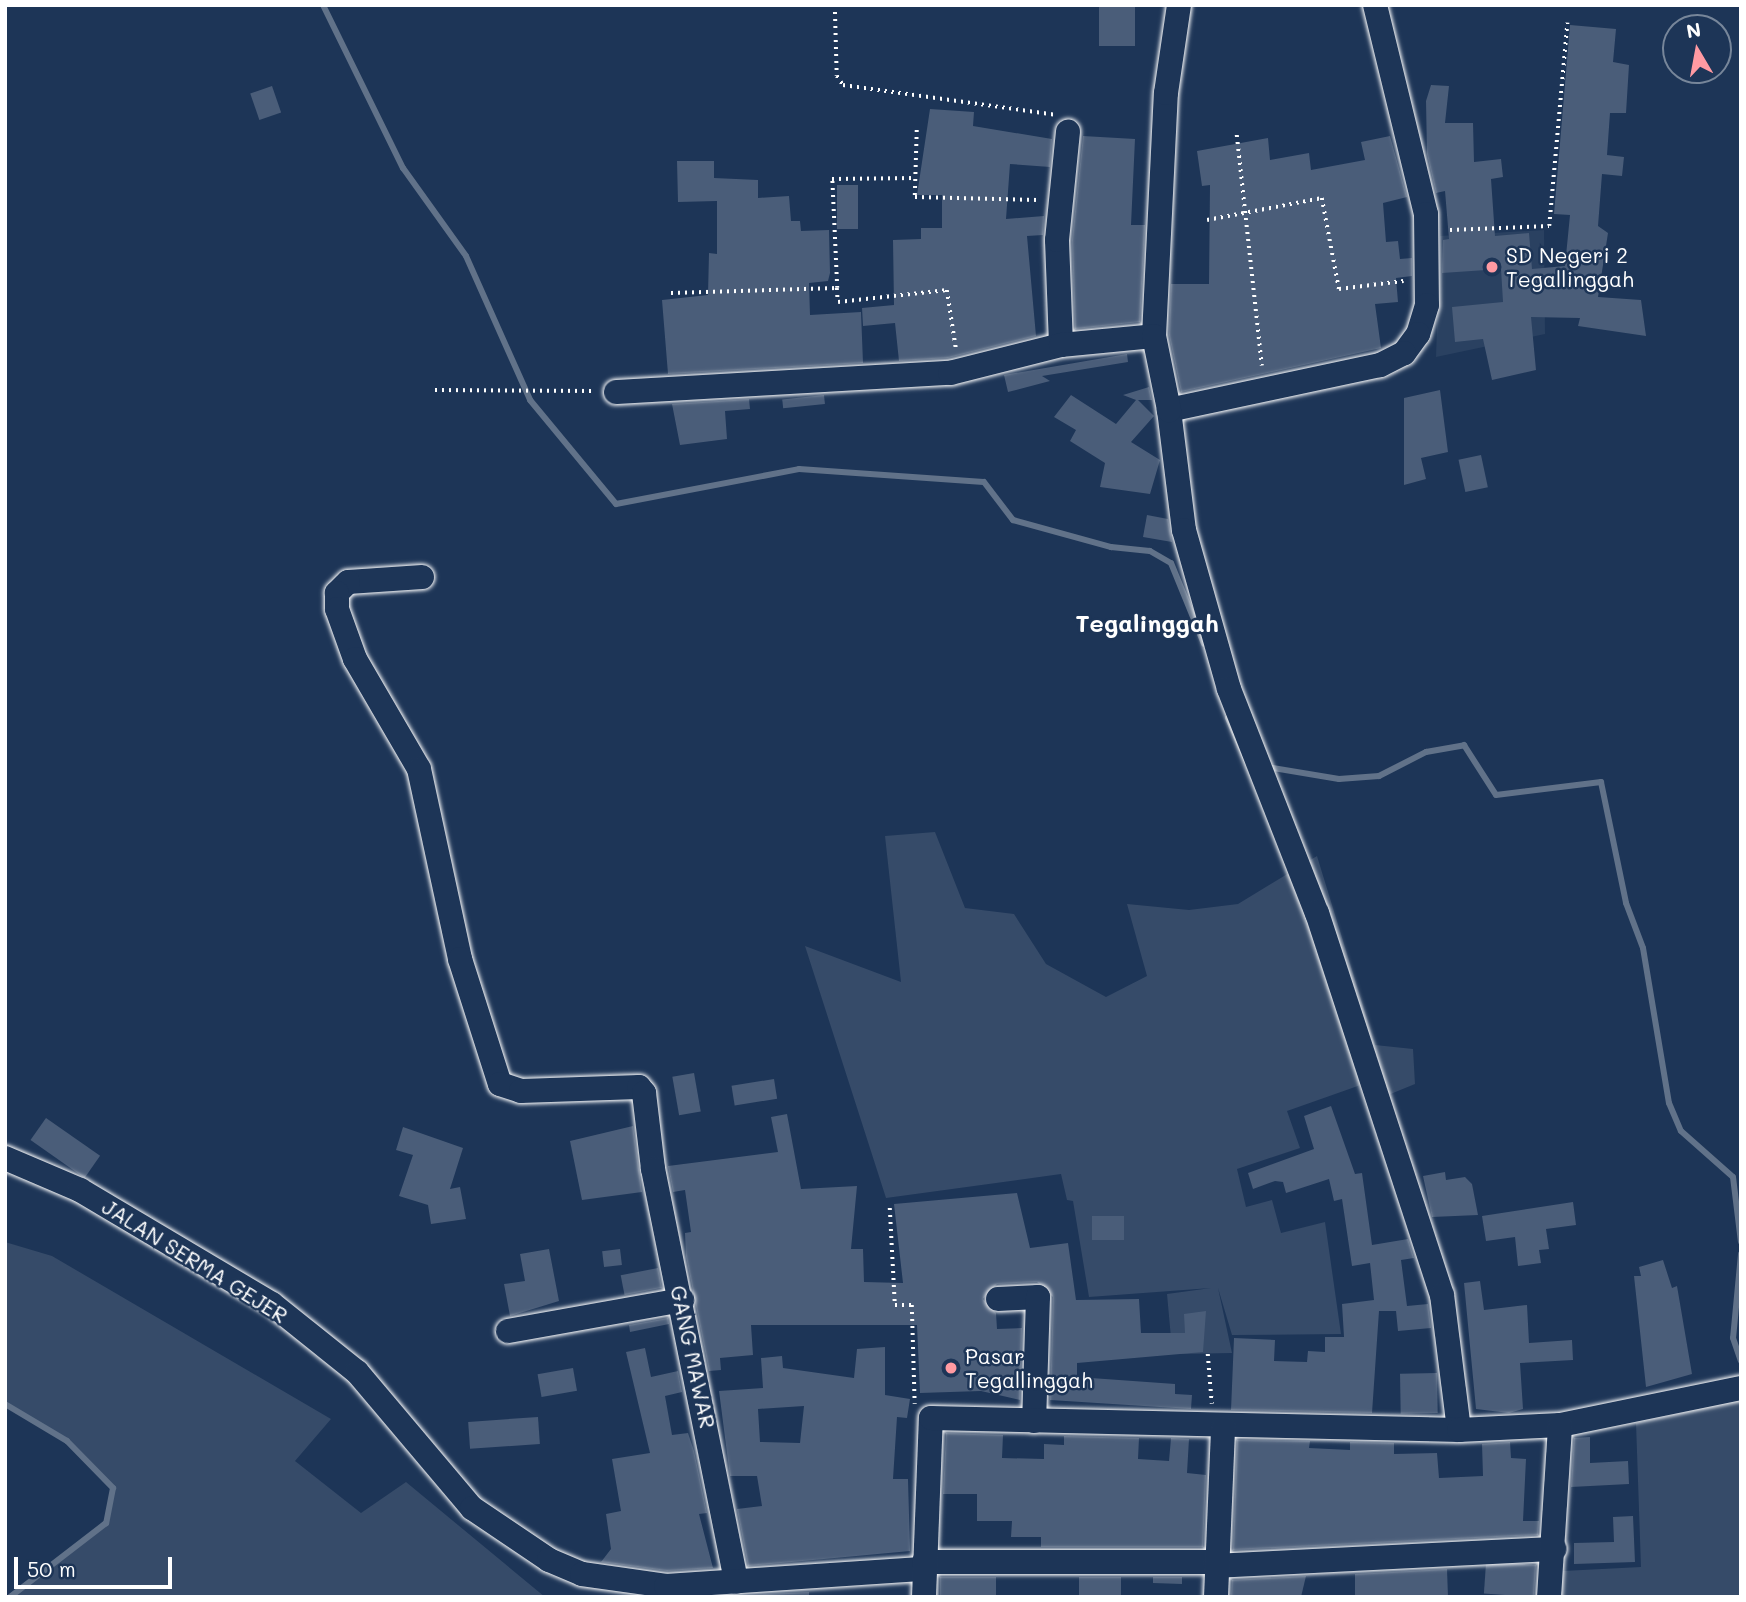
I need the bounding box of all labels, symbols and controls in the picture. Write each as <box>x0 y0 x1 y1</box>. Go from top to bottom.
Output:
north arrow <box>1662 14 1732 84</box>
text: N <box>1684 16 1703 43</box>
place label: SD Negeri 2 Tegallinggah <box>1506 242 1634 292</box>
marker: SD Negeri 2 Tegallinggah <box>1484 259 1500 275</box>
district label: Tegalinggah <box>1075 609 1219 637</box>
street label: JALAN SERMA GEJER <box>98 1194 292 1328</box>
street label: GANG MAWAR <box>666 1283 720 1431</box>
place label: Pasar Tegallinggah <box>965 1343 1093 1393</box>
marker: Pasar Tegallinggah <box>943 1360 959 1376</box>
scale bar <box>18 1542 175 1586</box>
text: 50 m <box>27 1555 76 1582</box>

